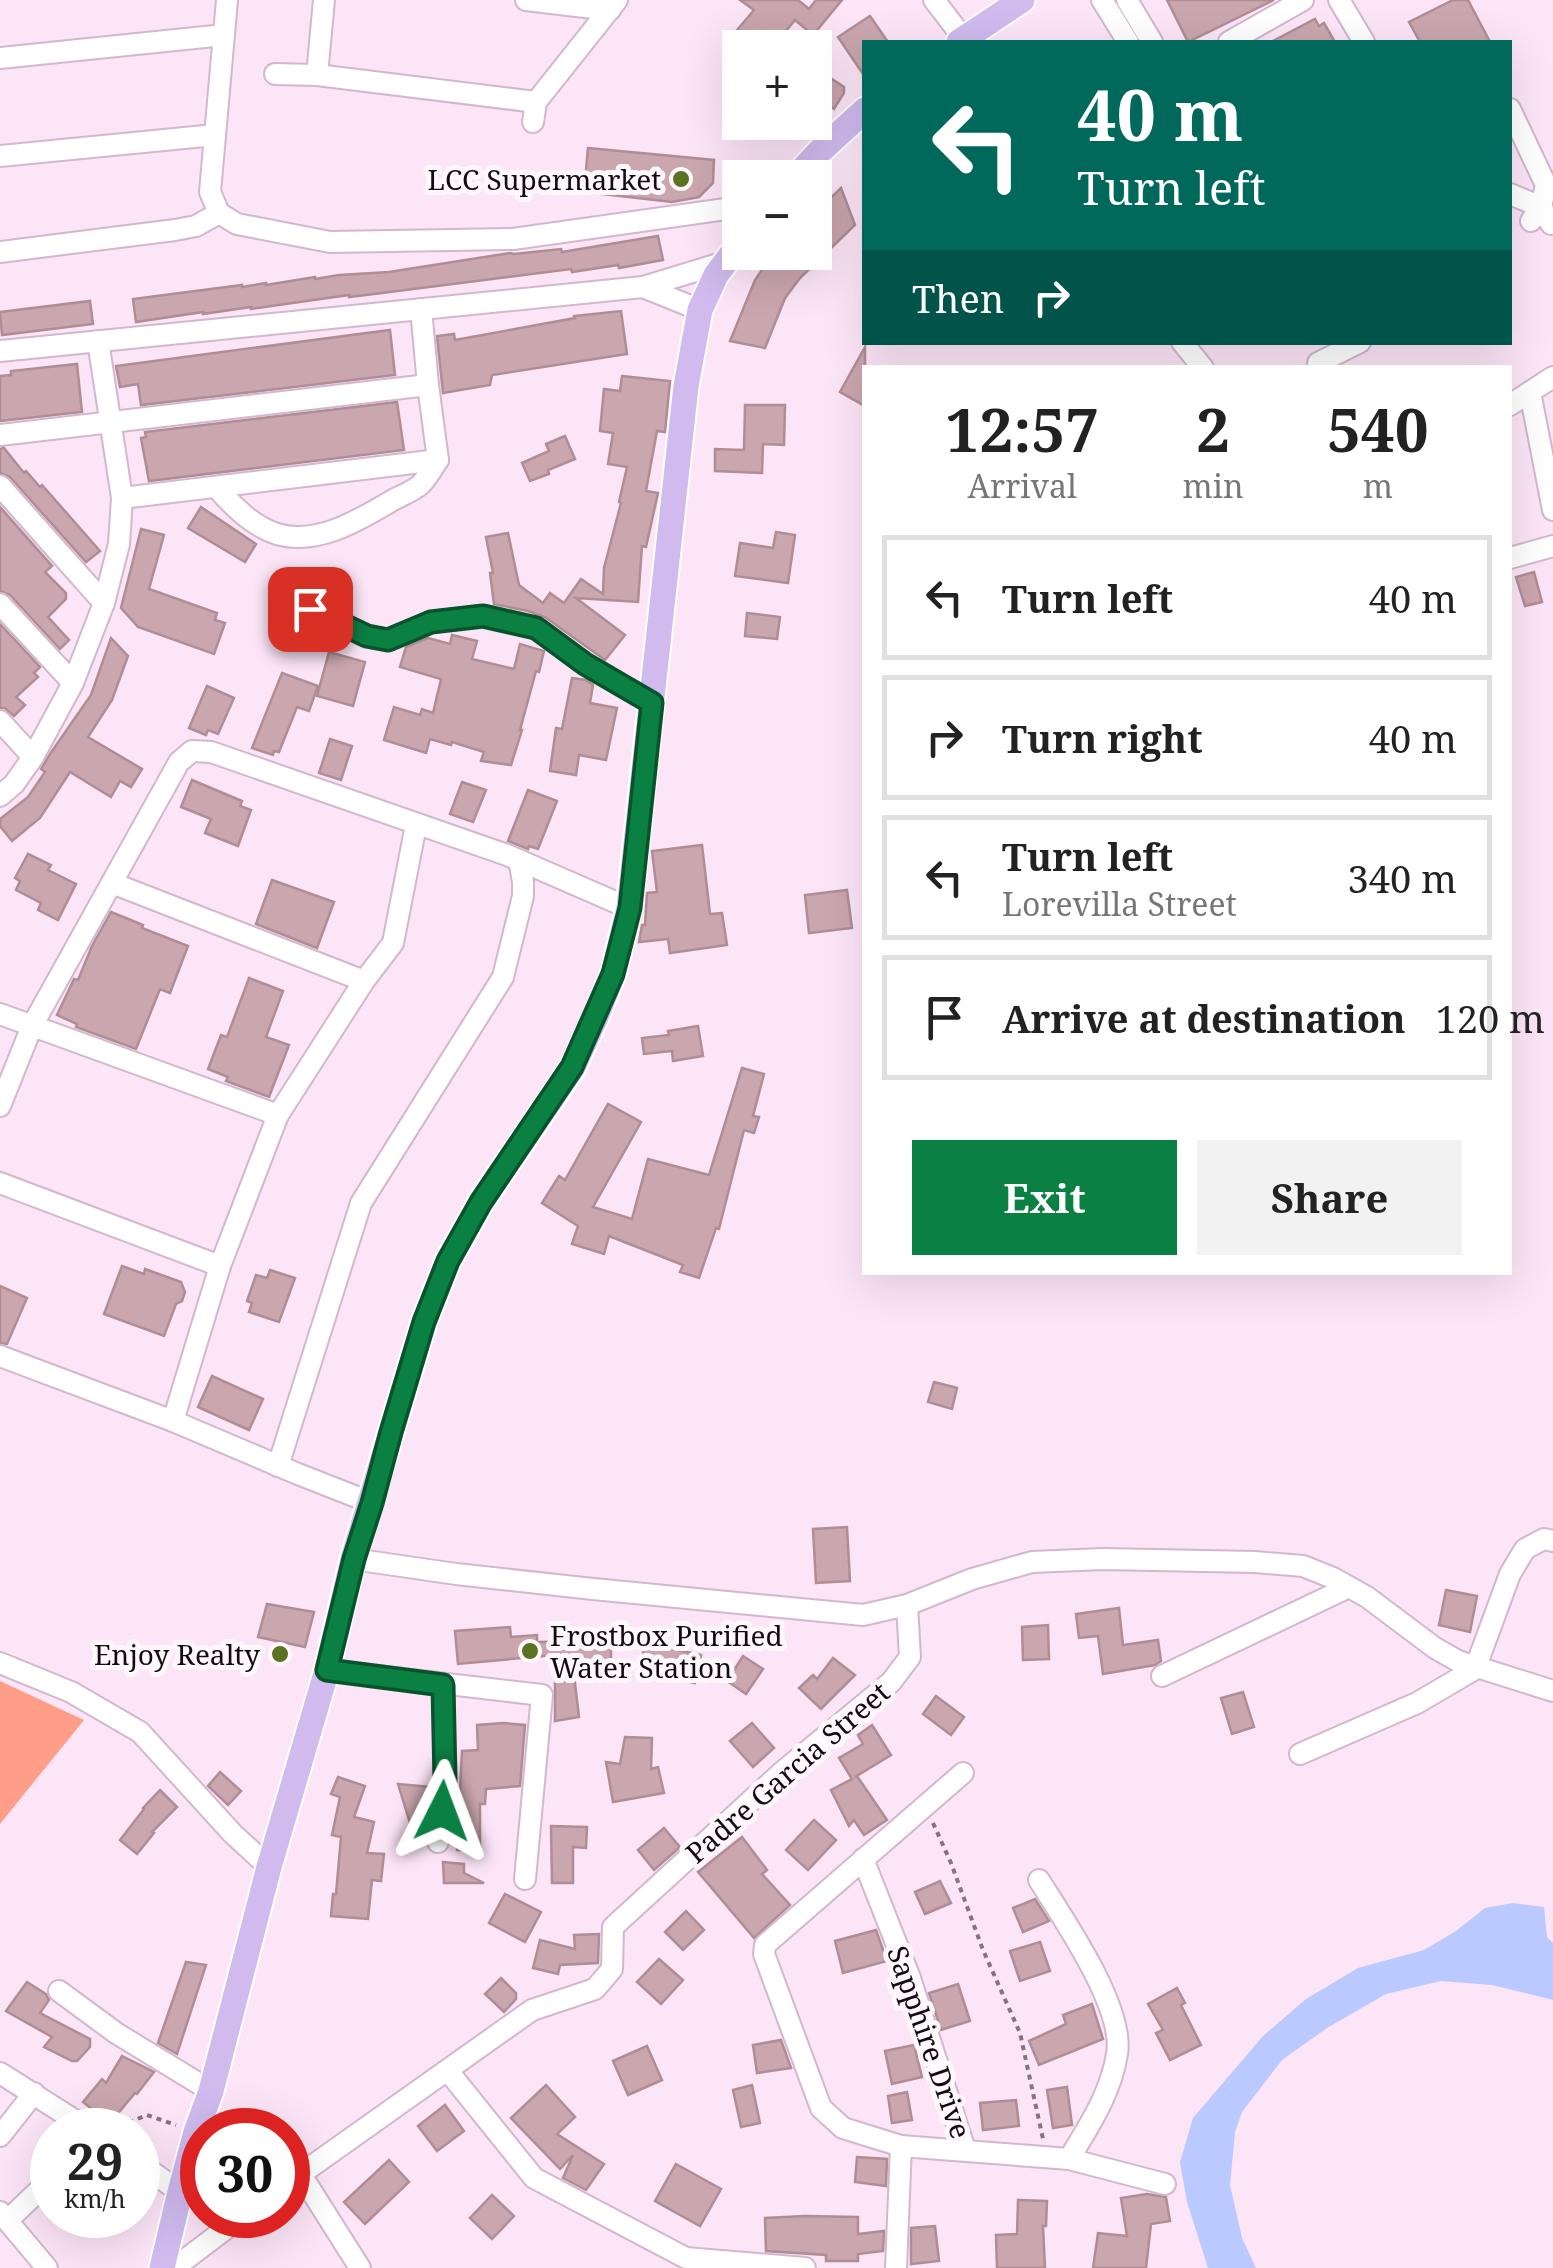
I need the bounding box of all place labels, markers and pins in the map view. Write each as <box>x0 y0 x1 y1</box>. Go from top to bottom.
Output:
place label: LCC Supermarket <box>427 160 661 198</box>
marker: LCC Supermarket <box>670 168 692 190</box>
pin <box>268 567 353 652</box>
place label: Frostbox Purified Water Station <box>550 1616 783 1686</box>
place label: Enjoy Realty <box>94 1635 260 1673</box>
marker: Frostbox Purified Water Station <box>519 1640 541 1662</box>
marker: Enjoy Realty <box>269 1643 291 1665</box>

